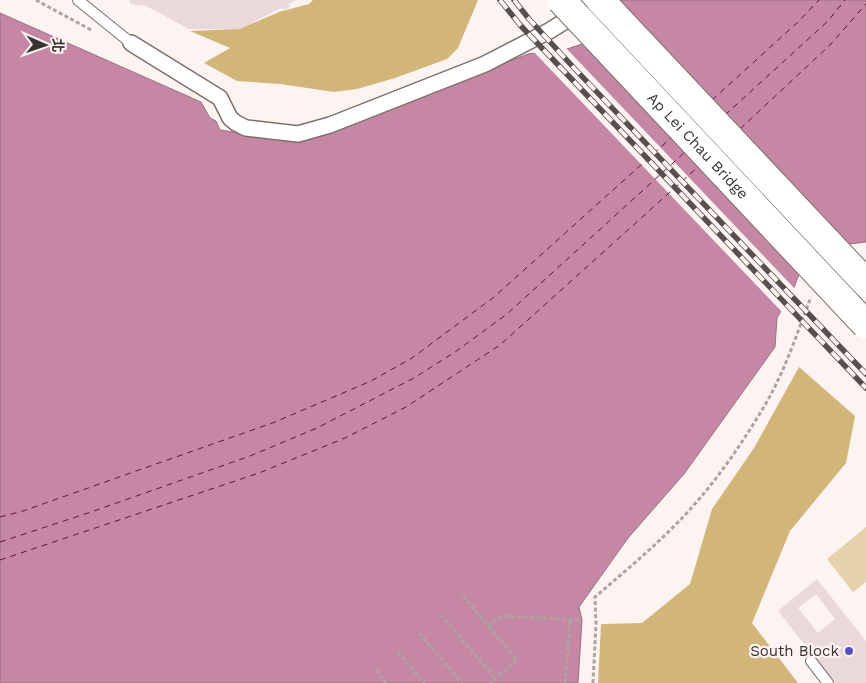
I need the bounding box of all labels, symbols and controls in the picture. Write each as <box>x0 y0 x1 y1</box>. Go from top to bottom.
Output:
north arrow <box>20 20 70 70</box>
text: 北 <box>50 38 66 53</box>
street label: Ap Lei Chau Bridge <box>644 89 752 203</box>
place label: South Block <box>750 642 839 660</box>
marker: South Block <box>843 645 855 657</box>

